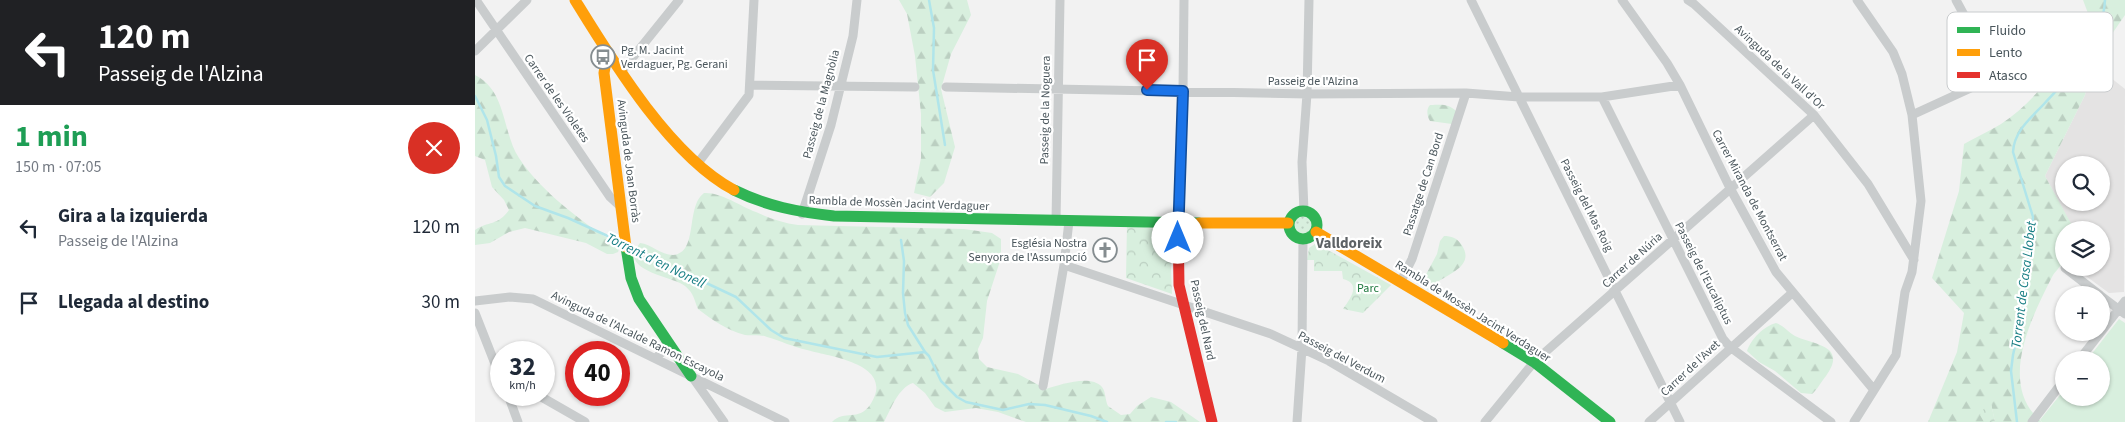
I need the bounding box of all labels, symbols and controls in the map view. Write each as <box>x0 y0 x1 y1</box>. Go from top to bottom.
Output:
text: 120 m <box>98 12 190 62</box>
legend <box>1947 12 2113 92</box>
icon: left <box>15 20 80 85</box>
street label: Avinguda de la Vall d'Or <box>1731 21 1829 114</box>
text: Fluido <box>1989 21 2026 41</box>
pin <box>1126 39 1168 90</box>
place label: Pg. M. Jacint Verdaguer, Pg. Gerani <box>621 42 728 73</box>
text: Lento <box>1989 43 2022 63</box>
bus stop icon: Pg. M. Jacint Verdaguer, Pg. Gerani <box>590 44 616 70</box>
icon: arrive <box>1133 46 1161 74</box>
street label: Passeig de la Magnòlia <box>799 48 844 161</box>
street label: Carrer de les Violetes <box>520 51 594 146</box>
street label: Passeig de la Noguera <box>1036 55 1055 165</box>
text: Passeig de l'Alzina <box>98 58 264 90</box>
text: Atasco <box>1989 66 2027 86</box>
street label: Passeig de l'Alzina <box>1268 73 1358 90</box>
street label: Avinguda de Joan Borràs <box>613 98 644 224</box>
text: 1 min <box>15 115 88 158</box>
button: close <box>408 122 460 174</box>
street label: Carrer Miranda de Montserrat <box>1708 127 1791 264</box>
street label: Passatge de Can Bord <box>1399 130 1448 238</box>
text: 150 m · 07:05 <box>15 156 102 178</box>
street label: Passeig del Mas Roig <box>1556 156 1617 255</box>
map controls <box>2055 156 2110 406</box>
button: search <box>2055 156 2110 211</box>
street label: Rambla de Mossèn Jacint Verdaguer <box>808 192 990 215</box>
text: Gira a la izquierda <box>58 203 208 230</box>
position arrow <box>1151 211 1203 263</box>
icon: left <box>15 214 43 242</box>
text: 120 m <box>412 214 460 241</box>
street label: Passeig de l'Eucaliptus <box>1670 219 1737 327</box>
water label: Torrent de Casa Llobet <box>2006 220 2042 350</box>
button: layers <box>2055 221 2110 276</box>
water label: Torrent d'en Nonell <box>602 228 709 294</box>
street label: Carrer de Núria <box>1598 229 1666 292</box>
text: Passeig de l'Alzina <box>58 230 179 252</box>
district label: Valldoreix <box>1315 233 1383 254</box>
place label: Església Nostra Senyora de l'Assumpció <box>968 235 1087 266</box>
church icon: Església Nostra Senyora de l'Assumpció <box>1092 237 1118 263</box>
street label: Rambla de Mossèn Jacint Verdaguer <box>1392 256 1555 367</box>
street label: Passeig del Nard <box>1186 278 1219 362</box>
park label: Parc <box>1357 280 1379 297</box>
button: + <box>2055 286 2110 341</box>
street label: Avinguda de l'Alcalde Ramon Escayola <box>548 287 727 386</box>
icon: arrive <box>15 289 43 317</box>
text: Llegada al destino <box>58 289 209 316</box>
text: 30 m <box>422 289 460 316</box>
street label: Passeig del Verdum <box>1295 327 1389 388</box>
street label: Carrer de l'Avet <box>1657 336 1724 400</box>
speed limit sign: 40 <box>565 341 630 406</box>
text: 32 <box>509 349 536 385</box>
button: − <box>2055 351 2110 406</box>
text: km/h <box>509 377 536 394</box>

